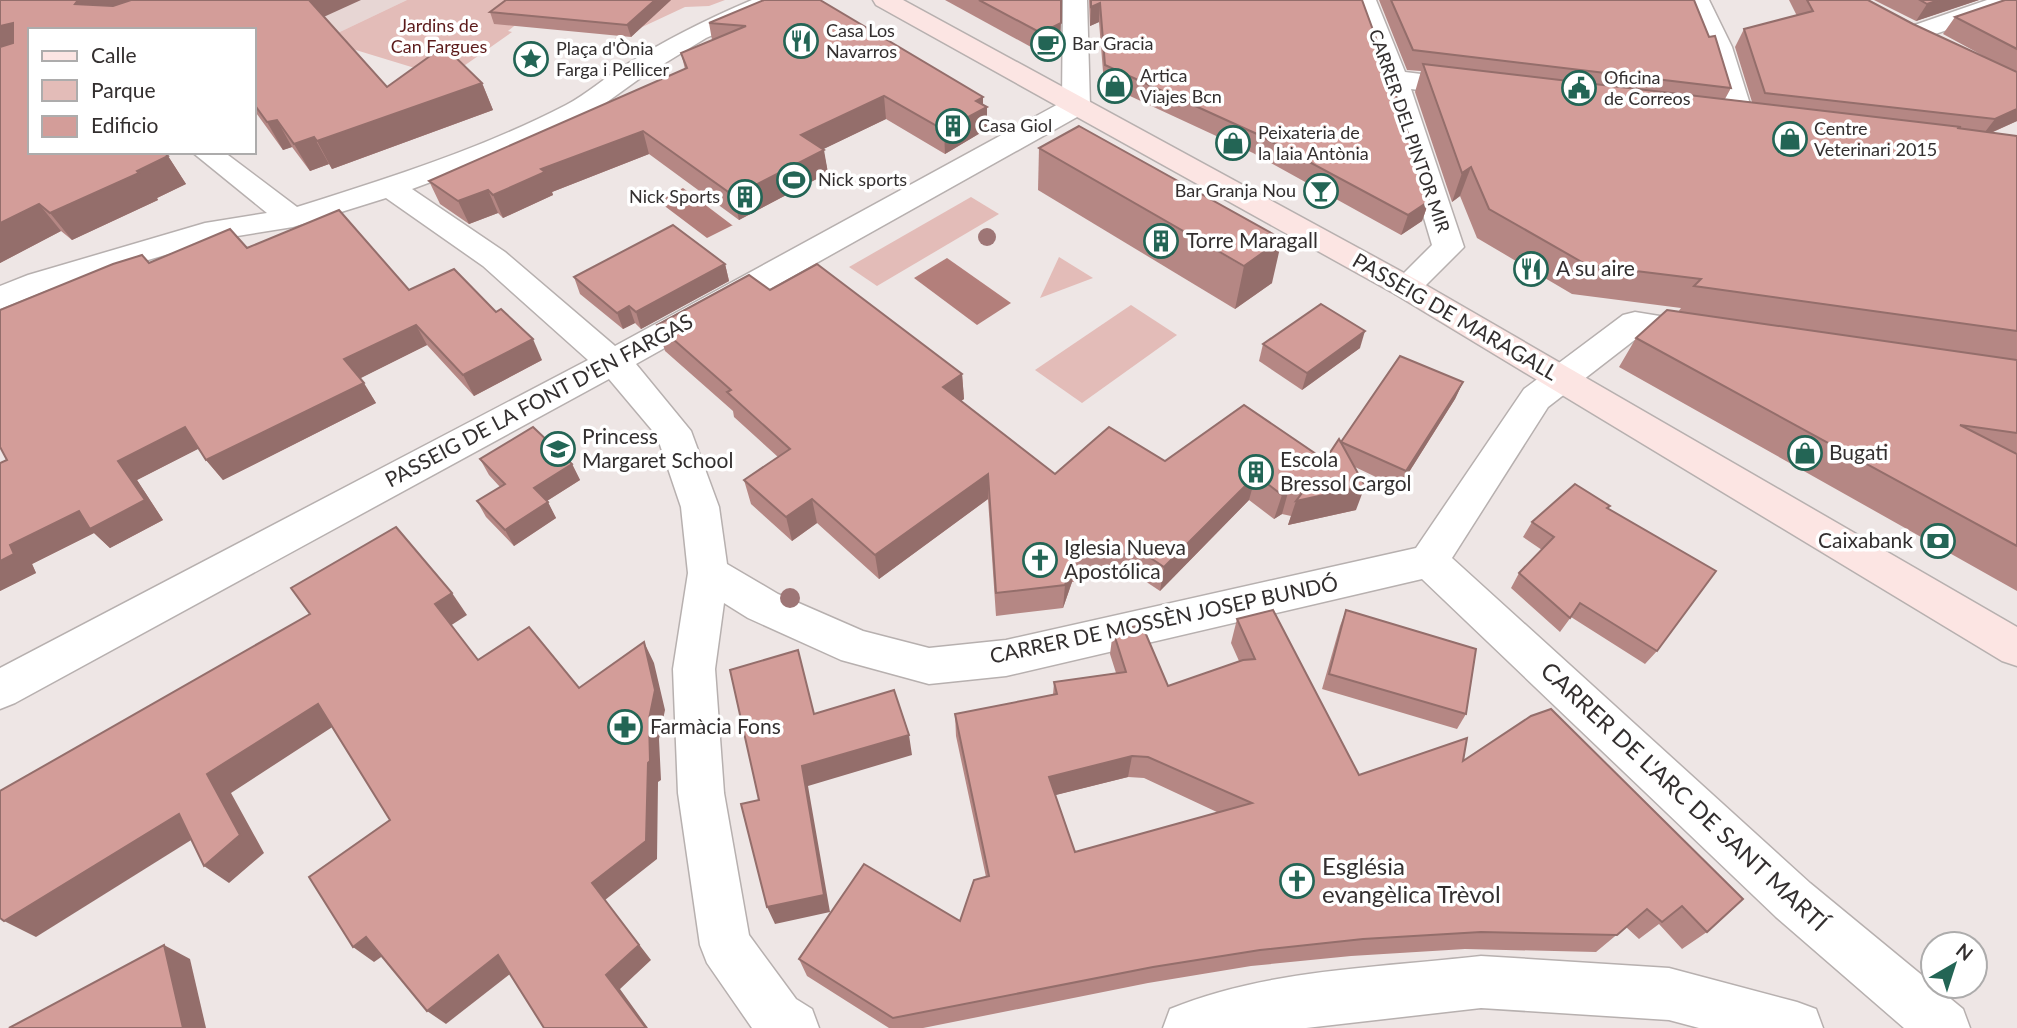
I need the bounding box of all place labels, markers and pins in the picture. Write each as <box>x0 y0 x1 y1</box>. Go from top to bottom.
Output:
place label: Casa Los Navarros <box>826 19 897 62</box>
restaurant icon: Casa Los Navarros <box>782 22 820 60</box>
cafe icon: Bar Gracia <box>1029 25 1067 63</box>
place label: Bar Gracia <box>1072 32 1153 54</box>
place label: Plaça d'Ònia Farga i Pellicer <box>556 37 670 80</box>
place icon: Plaça d'Ònia Farga i Pellicer <box>512 40 550 78</box>
place label: Artica Viajes Bcn <box>1140 64 1222 107</box>
place label: Oficina de Correos <box>1604 66 1691 109</box>
shop icon: Artica Viajes Bcn <box>1096 67 1134 105</box>
public building icon: Oficina de Correos <box>1560 69 1598 107</box>
building icon: Casa Giol <box>934 107 972 145</box>
place label: Casa Giol <box>978 114 1052 136</box>
place label: Centre Veterinari 2015 <box>1814 117 1937 160</box>
shop icon: Centre Veterinari 2015 <box>1771 120 1809 158</box>
place label: Peixateria de la Iaia Antònia <box>1258 121 1369 164</box>
shop icon: Peixateria de la Iaia Antònia <box>1214 124 1252 162</box>
sports icon: Nick sports <box>775 161 813 199</box>
place label: Nick sports <box>818 168 907 190</box>
bar icon: Bar Granja Nou <box>1302 172 1340 210</box>
building icon: Nick Sports <box>726 178 764 216</box>
place label: Bar Granja Nou <box>1175 179 1296 201</box>
place label: Nick Sports <box>629 185 720 207</box>
building icon: Torre Maragall <box>1142 222 1180 260</box>
place label: Torre Maragall <box>1186 227 1318 252</box>
restaurant icon: A su aire <box>1512 250 1550 288</box>
place label: A su aire <box>1556 255 1635 280</box>
place label: Princess Margaret School <box>582 423 733 472</box>
school or university icon: Princess Margaret School <box>539 430 577 468</box>
shop icon: Bugati <box>1786 434 1824 472</box>
place label: Bugati <box>1829 439 1888 464</box>
place label: Escola Bressol Cargol <box>1280 446 1412 495</box>
building icon: Escola Bressol Cargol <box>1237 453 1275 491</box>
bank icon: Caixabank <box>1919 522 1957 560</box>
place label: Caixabank <box>1818 527 1913 552</box>
place label: Iglesia Nueva Apostólica <box>1064 534 1186 583</box>
church icon: Iglesia Nueva Apostólica <box>1021 541 1059 579</box>
pharmacy icon: Farmàcia Fons <box>606 708 644 746</box>
place label: Farmàcia Fons <box>650 713 781 738</box>
place label: Església evangèlica Trèvol <box>1322 851 1501 908</box>
church icon: Església evangèlica Trèvol <box>1278 862 1316 900</box>

